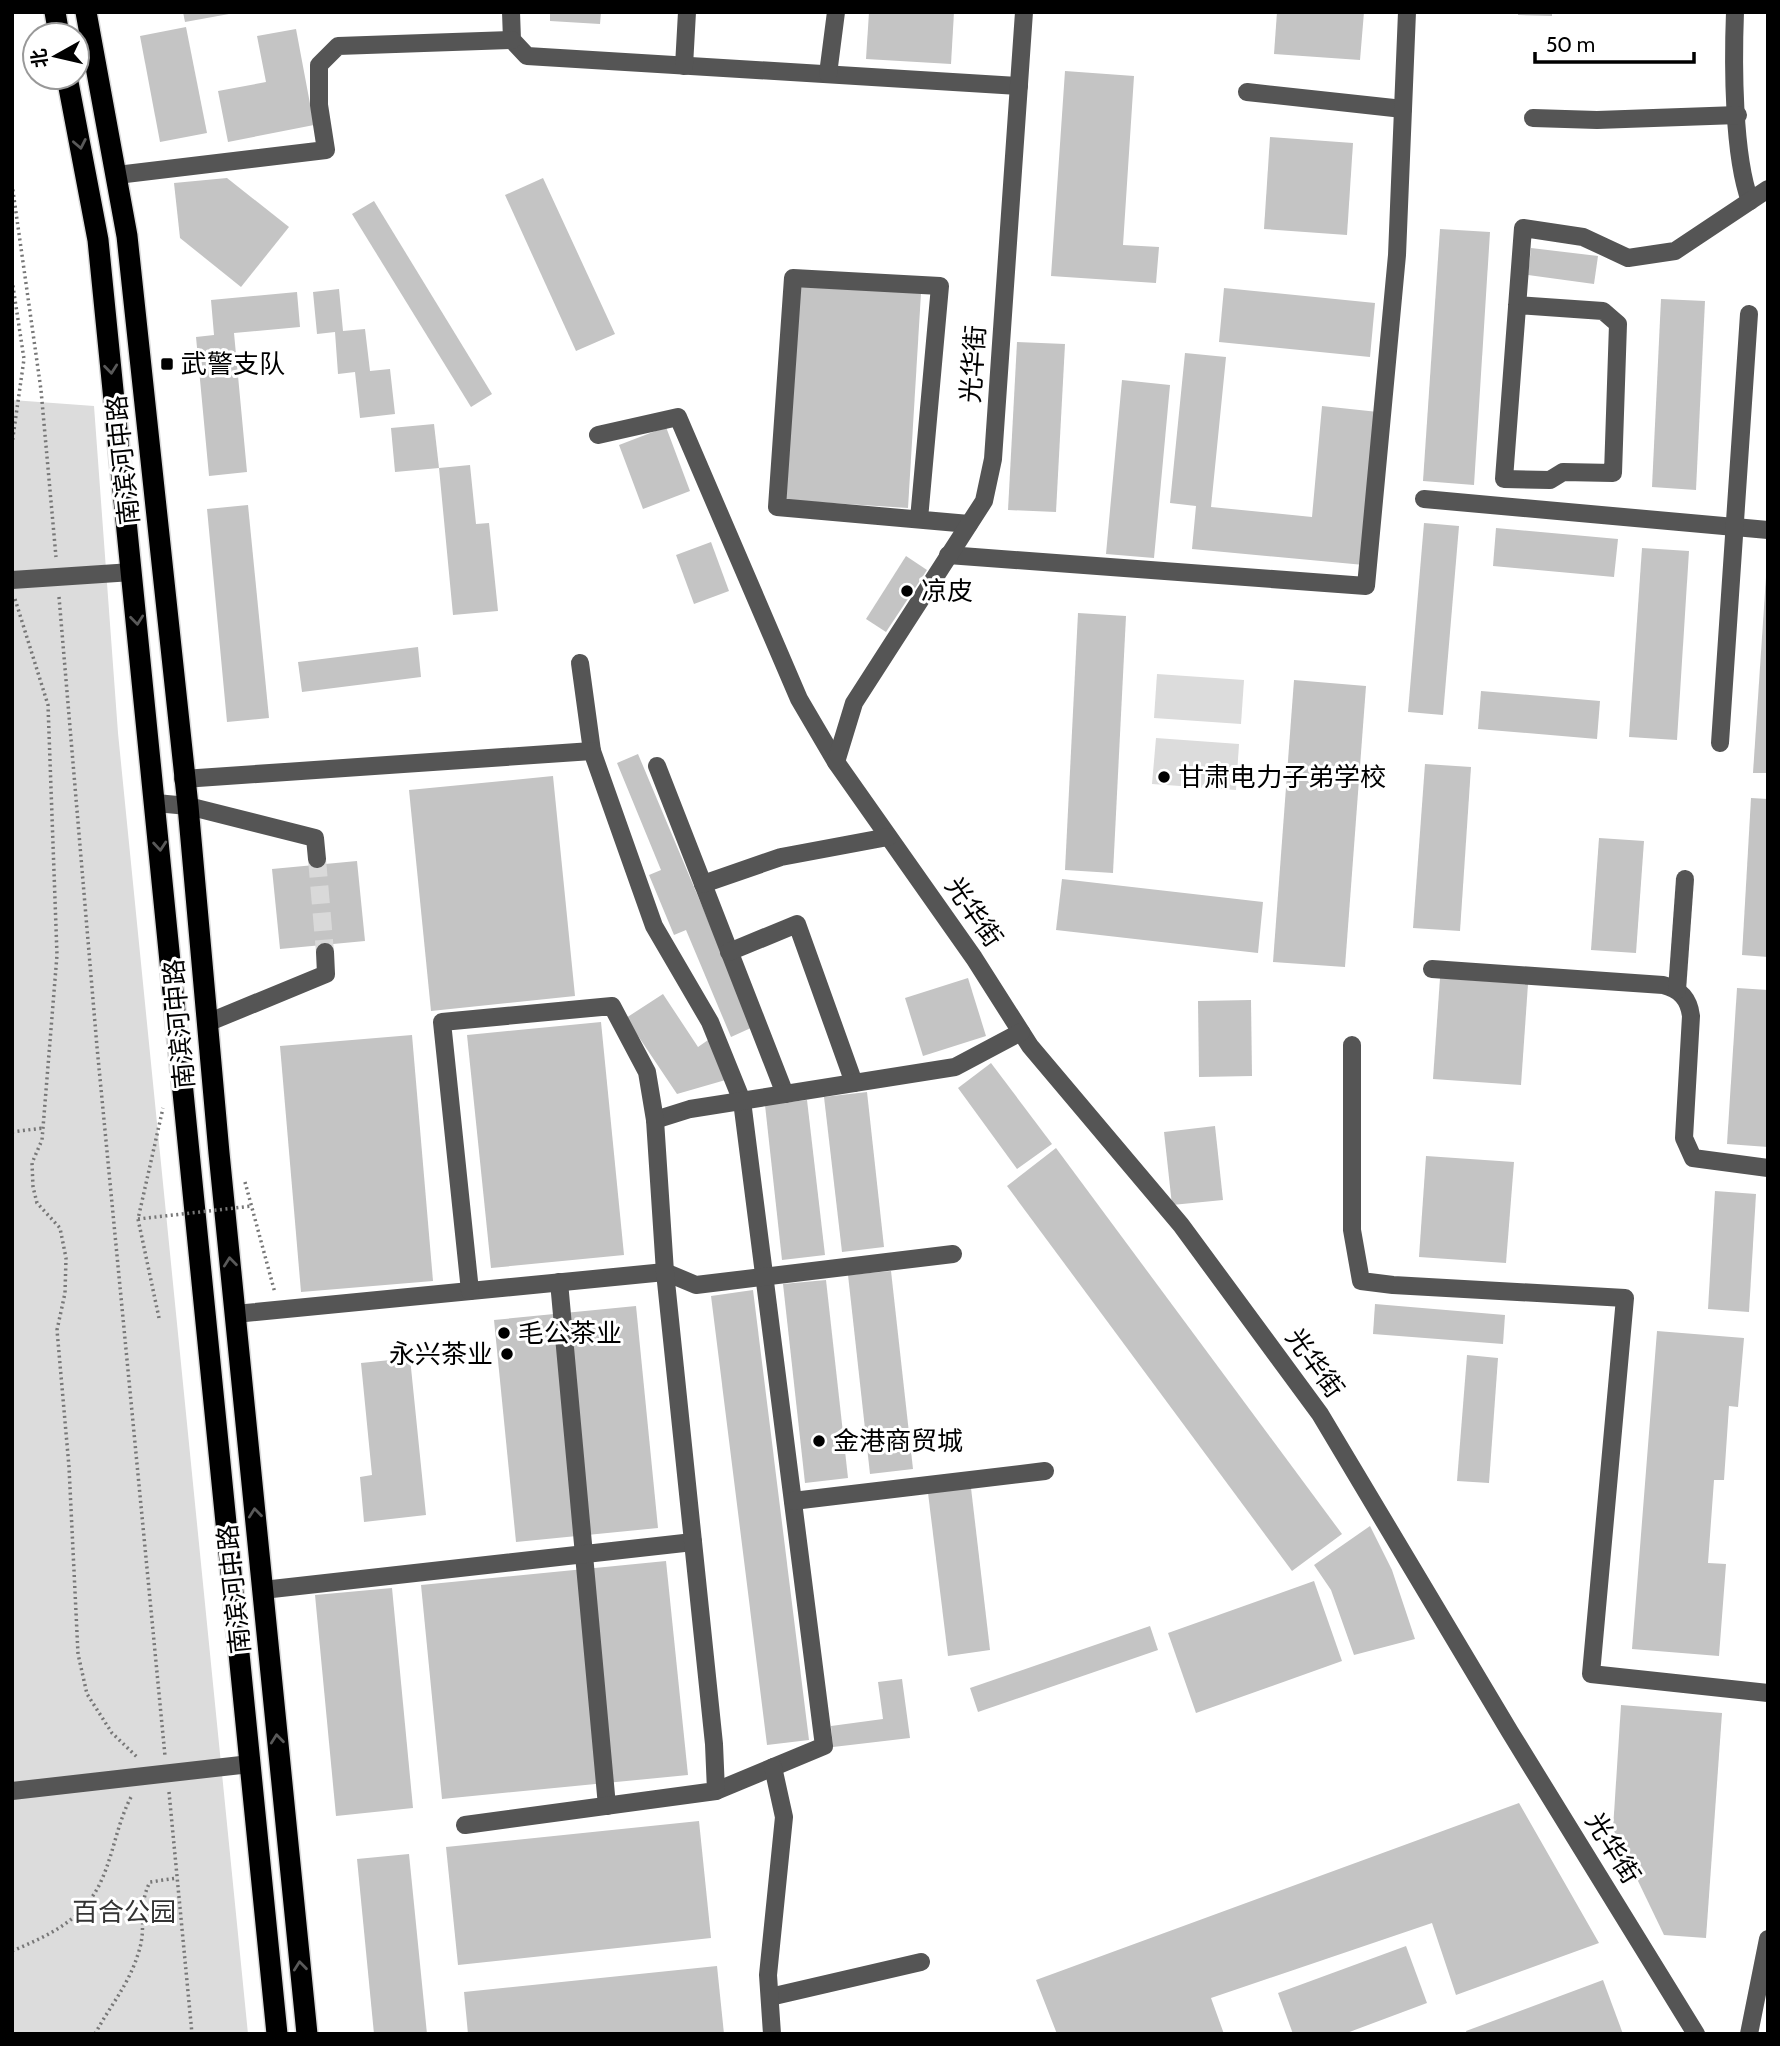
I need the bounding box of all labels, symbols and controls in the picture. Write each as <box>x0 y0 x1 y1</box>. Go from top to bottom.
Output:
north arrow <box>21 21 91 91</box>
scale bar <box>1535 21 1694 65</box>
text: 50 m <box>1546 32 1595 57</box>
text: 北 <box>27 47 52 69</box>
one-way arrow <box>71 138 86 150</box>
street label: 光华街 <box>954 324 992 404</box>
place label: 武警支队 <box>181 348 285 380</box>
marker: 武警支队 <box>159 356 175 372</box>
one-way arrow <box>104 363 119 375</box>
street label: 南滨河中路 <box>100 394 146 526</box>
place label: 凉皮 <box>921 575 973 607</box>
marker: 凉皮 <box>899 583 915 599</box>
one-way arrow <box>130 614 145 626</box>
place label: 甘肃电力子弟学校 <box>1178 761 1386 793</box>
marker: 甘肃电力子弟学校 <box>1156 769 1172 785</box>
one-way arrow <box>152 841 167 852</box>
street label: 光华街 <box>939 871 1009 953</box>
street label: 南滨河中路 <box>157 958 201 1090</box>
one-way arrow <box>223 1256 238 1267</box>
place label: 毛公茶业 <box>518 1317 622 1349</box>
street label: 光华街 <box>1279 1322 1351 1404</box>
marker: 毛公茶业 <box>496 1325 512 1341</box>
place label: 永兴茶业 <box>389 1338 493 1370</box>
marker: 永兴茶业 <box>499 1346 515 1362</box>
place label: 金港商贸城 <box>833 1425 963 1457</box>
marker: 金港商贸城 <box>811 1433 827 1449</box>
one-way arrow <box>248 1507 263 1518</box>
street label: 南滨河中路 <box>211 1523 257 1655</box>
one-way arrow <box>270 1734 285 1745</box>
street label: 光华街 <box>1579 1806 1647 1890</box>
park label: 百合公园 <box>72 1896 176 1928</box>
one-way arrow <box>293 1960 308 1971</box>

